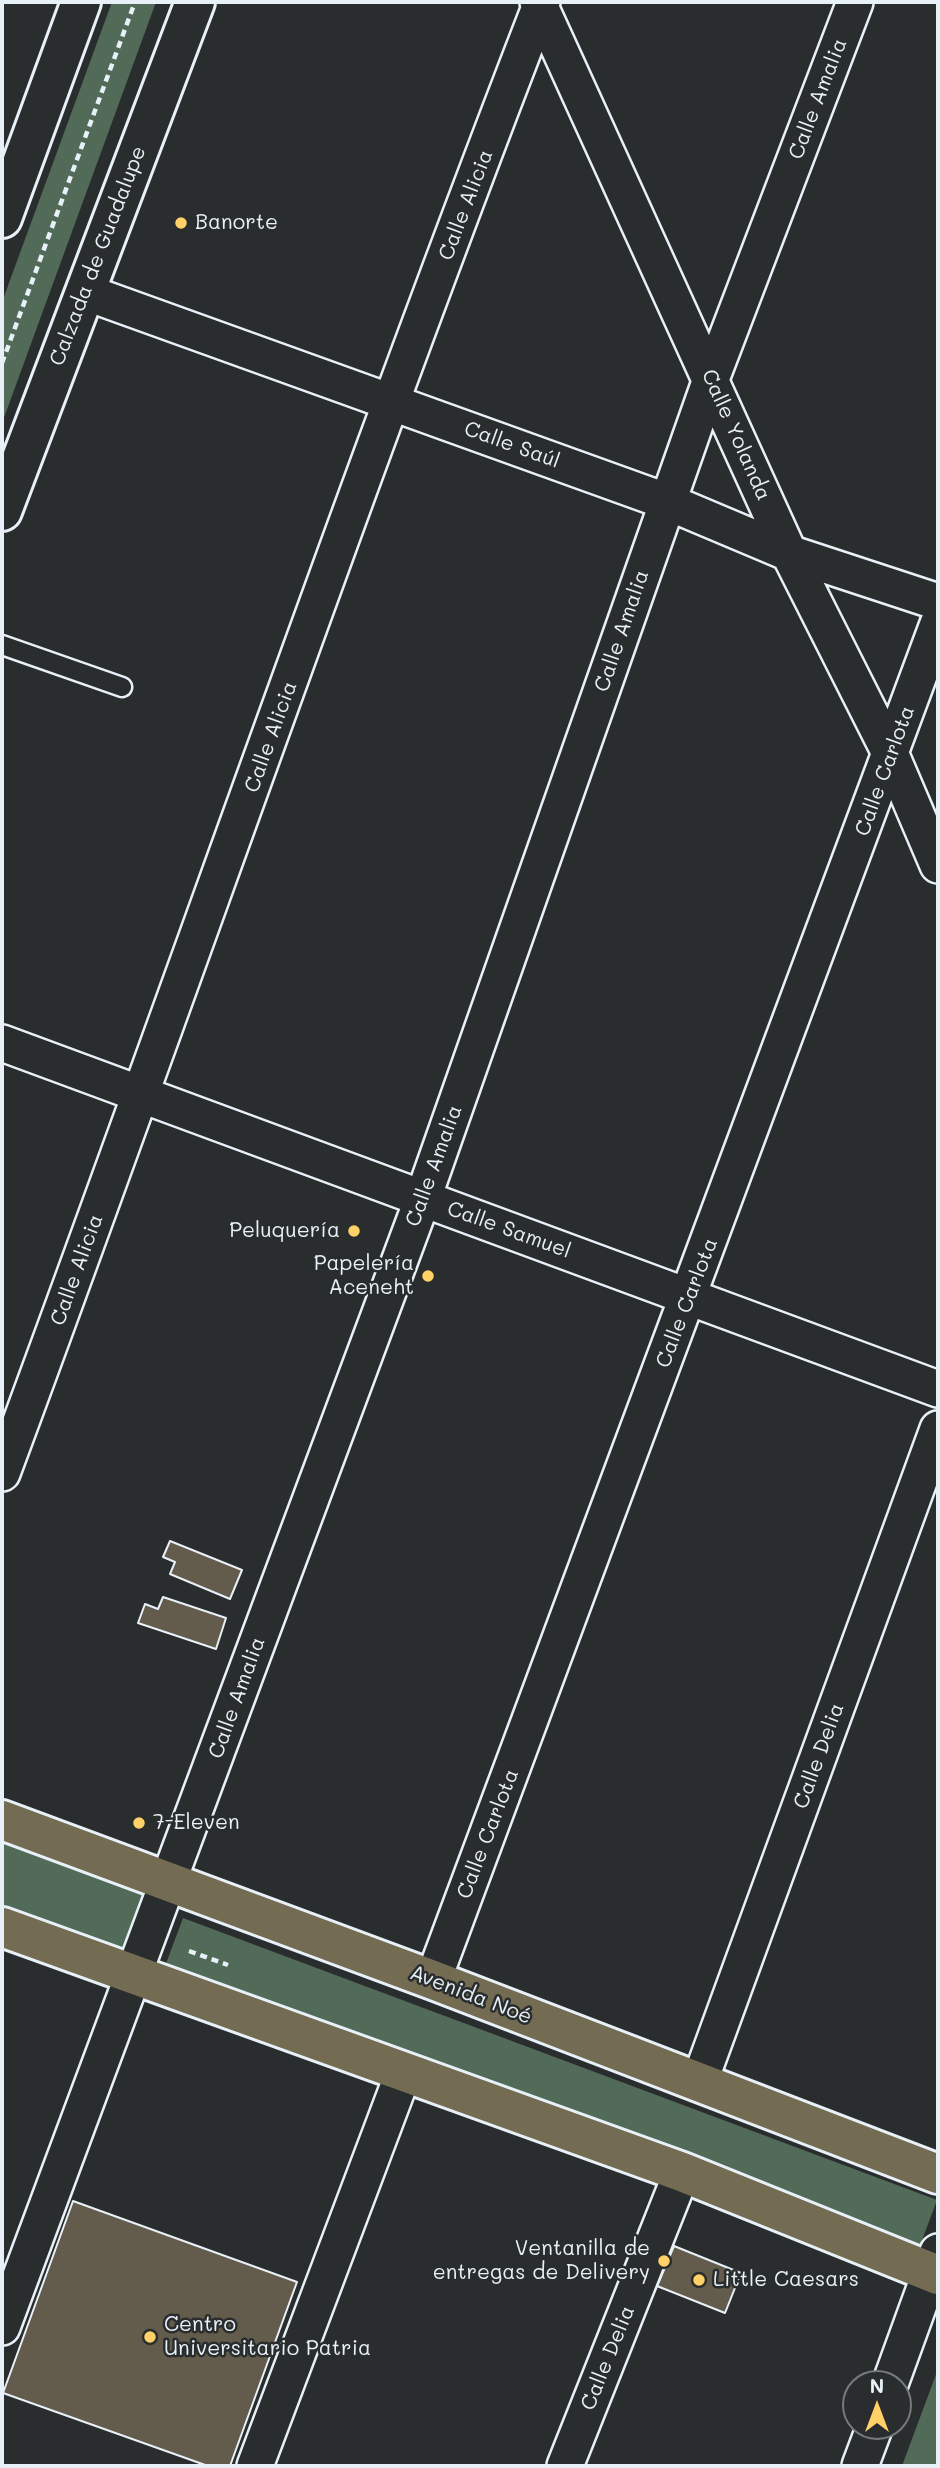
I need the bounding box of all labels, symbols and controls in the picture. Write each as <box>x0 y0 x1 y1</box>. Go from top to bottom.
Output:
street label: Calle Amalia <box>783 35 853 163</box>
street label: Calzada de Guadalupe <box>44 142 152 370</box>
street label: Calle Alicia <box>433 146 499 264</box>
place label: Banorte <box>195 210 278 236</box>
marker: Banorte <box>173 215 189 231</box>
street label: Calle Yolanda <box>696 366 776 504</box>
street label: Calle Saúl <box>461 416 563 474</box>
street label: Calle Amalia <box>589 567 655 695</box>
street label: Calle Alicia <box>239 678 303 796</box>
street label: Calle Carlota <box>850 702 920 840</box>
street label: Calle Amalia <box>400 1102 468 1230</box>
street label: Calle Samuel <box>444 1196 574 1264</box>
street label: Calle Alicia <box>45 1211 109 1329</box>
place label: Peluquería <box>229 1218 340 1244</box>
marker: Peluquería <box>346 1223 362 1239</box>
street label: Calle Carlota <box>651 1235 723 1371</box>
place label: Papelería Aceneht <box>314 1251 414 1301</box>
marker: Papelería Aceneht <box>420 1268 436 1284</box>
street label: Calle Amalia <box>203 1634 271 1762</box>
street label: Calle Delia <box>788 1700 850 1812</box>
street label: Calle Carlota <box>452 1766 524 1902</box>
place label: 7-Eleven <box>153 1810 240 1836</box>
marker: 7-Eleven <box>131 1815 147 1831</box>
street label: Avenida Noé <box>406 1960 536 2030</box>
place label: Ventanilla de entregas de Delivery <box>433 2236 650 2286</box>
marker: Ventanilla de entregas de Delivery <box>656 2253 672 2269</box>
place label: Little Caesars <box>713 2267 859 2293</box>
marker: Little Caesars <box>691 2272 707 2288</box>
street label: Calle Delia <box>576 2302 640 2414</box>
place label: Centro Universitario Patria <box>164 2312 371 2362</box>
marker: Centro Universitario Patria <box>142 2329 158 2345</box>
north arrow <box>842 2370 912 2440</box>
text: N <box>870 2373 884 2398</box>

